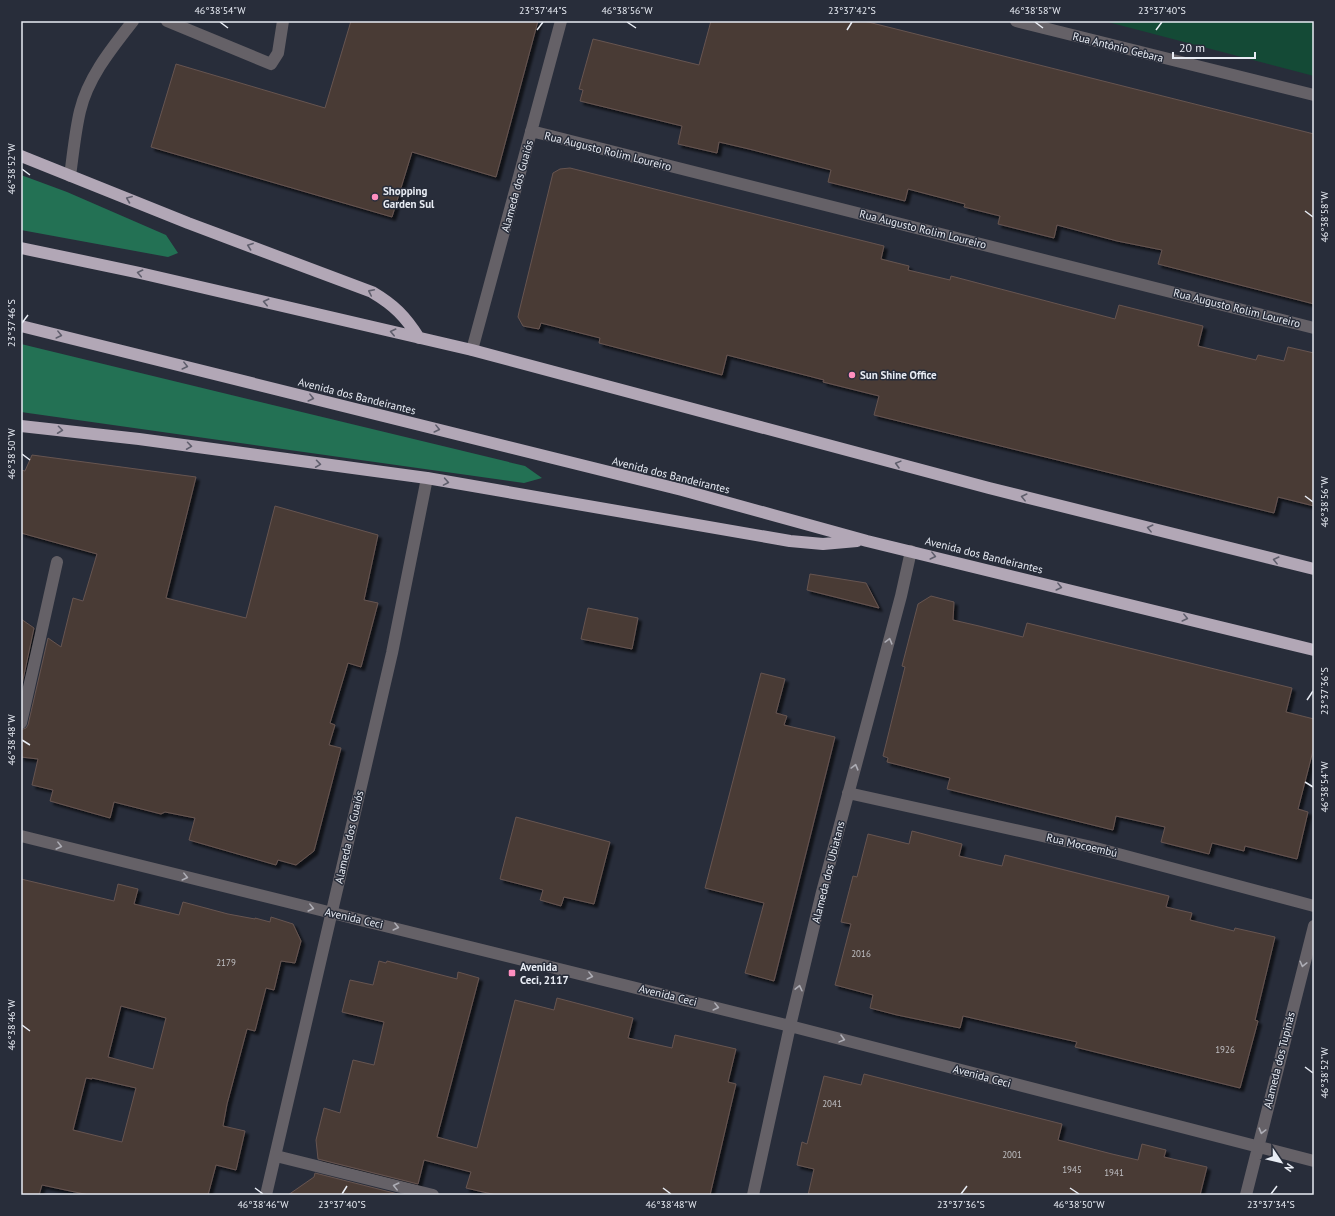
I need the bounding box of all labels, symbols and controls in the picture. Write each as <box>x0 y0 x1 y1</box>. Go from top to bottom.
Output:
text: 46°38'54"W <box>194 4 246 17</box>
text: 23°37'44"S <box>519 4 567 17</box>
text: 46°38'56"W <box>601 4 653 17</box>
text: 23°37'42"S <box>828 4 876 17</box>
text: 46°38'58"W <box>1009 4 1061 17</box>
text: 23°37'40"S <box>1138 4 1186 17</box>
street label: Rua Antônio Gebara <box>1071 29 1165 65</box>
scale bar <box>1173 34 1255 60</box>
text: 20 m <box>1179 40 1205 55</box>
street label: Rua Augusto Rolim Loureiro <box>543 128 673 174</box>
street label: Alameda dos Guaiós <box>498 138 536 234</box>
text: 46°38'52"W <box>5 143 18 195</box>
place label: Shopping Garden Sul <box>383 184 435 211</box>
text: 46°38'58"W <box>1318 191 1331 243</box>
marker: Shopping Garden Sul <box>370 192 380 202</box>
one-way arrow <box>125 196 132 204</box>
street label: Rua Augusto Rolim Loureiro <box>858 206 988 252</box>
one-way arrow <box>246 243 253 251</box>
one-way arrow <box>136 270 143 278</box>
street label: Rua Augusto Rolim Loureiro <box>1172 285 1302 331</box>
one-way arrow <box>368 289 376 297</box>
text: 23°37'46"S <box>5 299 18 347</box>
one-way arrow <box>263 299 269 307</box>
one-way arrow <box>390 328 396 336</box>
one-way arrow <box>55 330 62 339</box>
one-way arrow <box>182 362 188 370</box>
place label: Sun Shine Office <box>860 368 937 382</box>
marker: Sun Shine Office <box>847 370 857 380</box>
street label: Avenida dos Bandeirantes <box>297 375 418 418</box>
one-way arrow <box>307 393 314 402</box>
one-way arrow <box>57 425 63 434</box>
one-way arrow <box>434 425 441 433</box>
text: 46°38'50"W <box>5 428 18 480</box>
one-way arrow <box>186 441 192 450</box>
street label: Avenida dos Bandeirantes <box>611 454 732 497</box>
one-way arrow <box>315 459 321 468</box>
one-way arrow <box>895 460 902 469</box>
text: 46°38'56"W <box>1318 476 1331 528</box>
one-way arrow <box>443 477 449 485</box>
one-way arrow <box>1021 493 1027 501</box>
one-way arrow <box>1147 525 1153 533</box>
street label: Avenida dos Bandeirantes <box>924 534 1045 577</box>
one-way arrow <box>929 551 936 560</box>
one-way arrow <box>1273 556 1279 564</box>
one-way arrow <box>1055 582 1062 591</box>
one-way arrow <box>1181 613 1188 622</box>
one-way arrow <box>884 638 892 645</box>
text: 23°37'36"S <box>1318 667 1331 715</box>
text: 46°38'48"W <box>5 714 18 766</box>
text: 46°38'54"W <box>1318 761 1331 813</box>
one-way arrow <box>850 764 859 771</box>
street label: Alameda dos Guaiós <box>332 789 367 885</box>
street label: Alameda dos Ubiatans <box>809 819 848 924</box>
street label: Rua Mocoembú <box>1045 830 1119 860</box>
one-way arrow <box>56 841 62 849</box>
one-way arrow <box>182 872 188 880</box>
one-way arrow <box>308 903 315 911</box>
street label: Avenida Ceci <box>323 905 385 932</box>
one-way arrow <box>393 923 399 931</box>
house number: 2016 <box>851 948 871 959</box>
house number: 2179 <box>216 957 236 968</box>
place label: Avenida Ceci, 2117 <box>520 960 569 987</box>
one-way arrow <box>1300 960 1308 967</box>
marker: Avenida Ceci, 2117 <box>507 968 517 978</box>
one-way arrow <box>586 971 593 980</box>
street label: Avenida Ceci <box>638 981 699 1009</box>
one-way arrow <box>794 985 802 991</box>
text: 46°38'46"W <box>5 999 18 1051</box>
one-way arrow <box>713 1003 719 1011</box>
street label: Alameda dos Tupinás <box>1260 1010 1298 1110</box>
one-way arrow <box>839 1035 845 1043</box>
house number: 1926 <box>1215 1044 1235 1055</box>
text: 46°38'52"W <box>1318 1047 1331 1099</box>
street label: Avenida Ceci <box>952 1062 1013 1090</box>
house number: 2041 <box>822 1098 842 1109</box>
one-way arrow <box>1258 1127 1267 1134</box>
north arrow <box>1261 1142 1301 1182</box>
house number: 2001 <box>1002 1149 1022 1160</box>
text: N <box>1281 1161 1297 1175</box>
house number: 1945 <box>1062 1164 1082 1175</box>
house number: 1941 <box>1104 1167 1124 1178</box>
one-way arrow <box>392 1182 399 1190</box>
text: 46°38'46"W <box>237 1198 289 1211</box>
text: 23°37'40"S <box>318 1198 366 1211</box>
text: 46°38'48"W <box>645 1198 697 1211</box>
text: 23°37'36"S <box>937 1198 985 1211</box>
text: 46°38'50"W <box>1053 1198 1105 1211</box>
text: 23°37'34"S <box>1247 1198 1295 1211</box>

